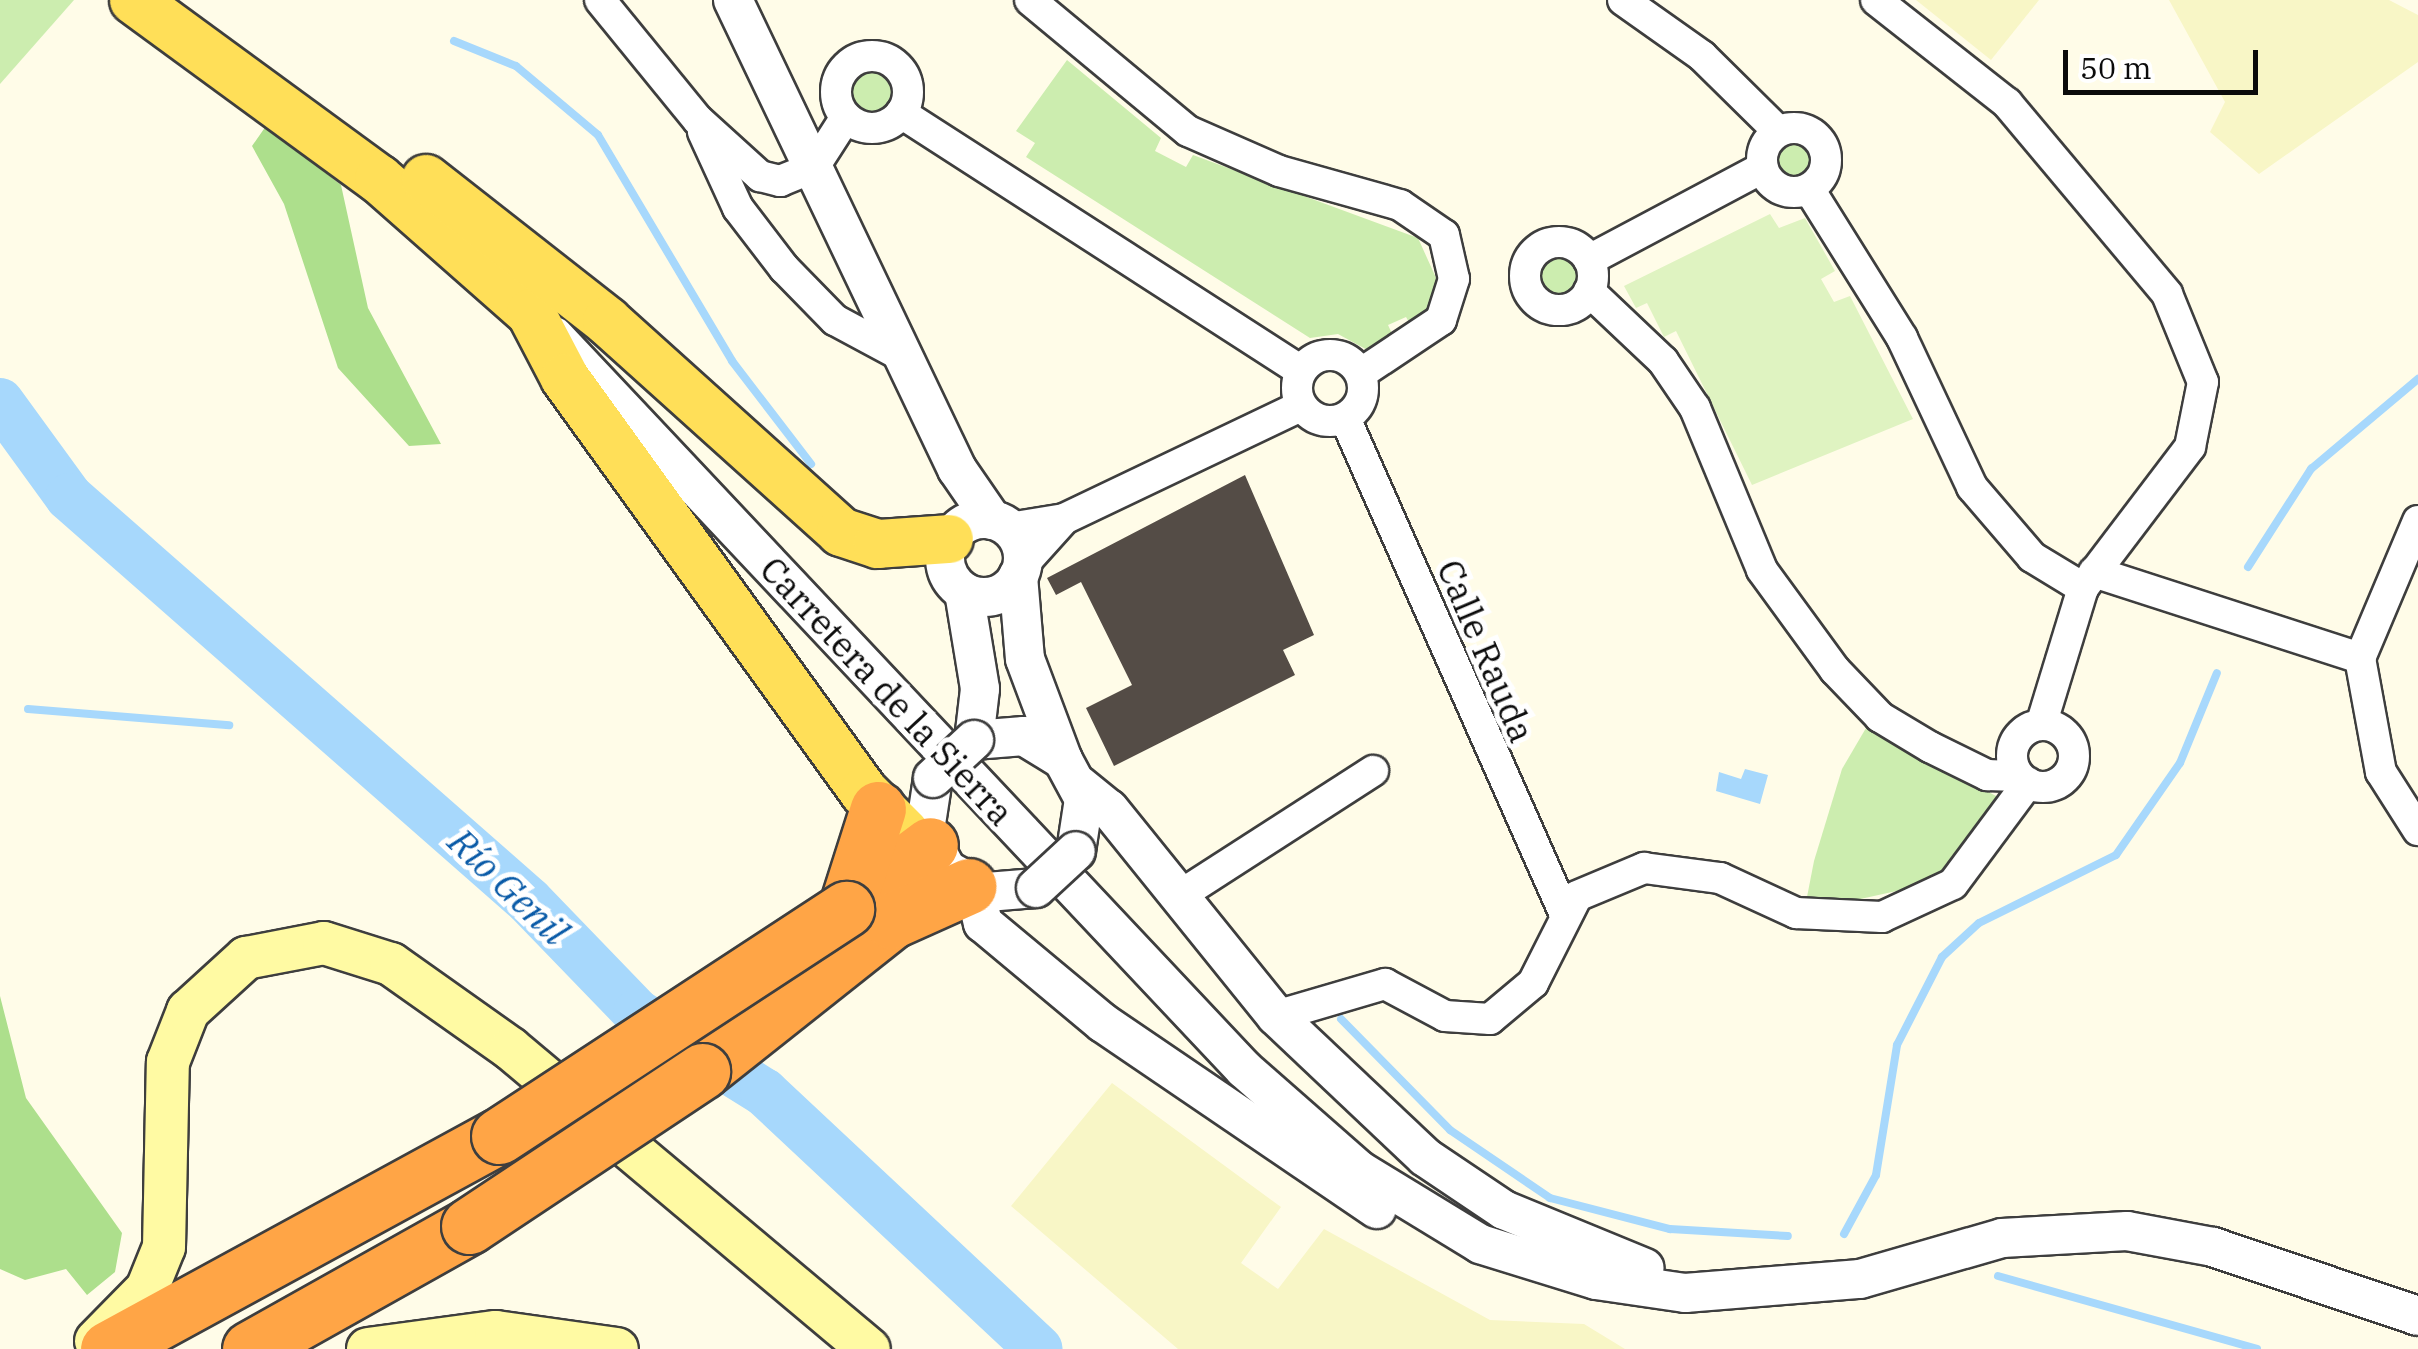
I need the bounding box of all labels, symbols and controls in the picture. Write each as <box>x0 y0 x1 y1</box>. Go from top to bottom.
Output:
scale bar <box>2068 30 2263 92</box>
text: 50 m <box>2080 48 2152 87</box>
street label: Carretera de la Sierra <box>752 548 1022 834</box>
street label: Calle Rauda <box>1429 554 1543 748</box>
water label: Río Genil <box>440 818 578 954</box>

